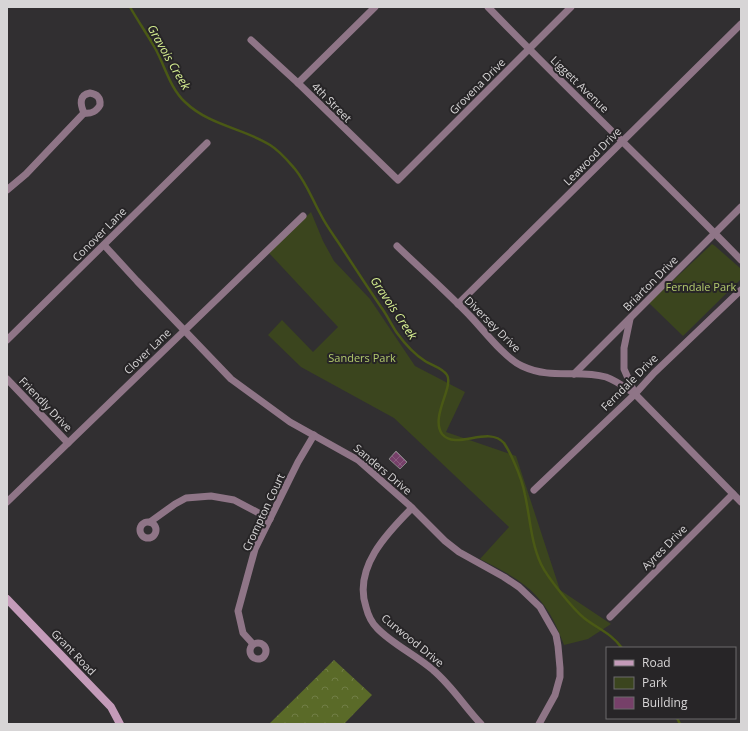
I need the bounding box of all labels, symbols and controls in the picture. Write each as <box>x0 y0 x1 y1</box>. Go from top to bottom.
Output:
water label: Gravois Creek <box>143 21 195 94</box>
street label: Liggett Avenue <box>548 52 612 116</box>
street label: Grovena Drive <box>446 55 508 117</box>
street label: 4th Street <box>309 79 355 125</box>
street label: Leawood Drive <box>560 124 624 188</box>
street label: Conover Lane <box>69 204 129 264</box>
street label: Briarton Drive <box>619 252 681 314</box>
water label: Gravois Creek <box>367 273 422 344</box>
park label: Ferndale Park <box>666 279 737 294</box>
street label: Diversey Drive <box>462 293 524 355</box>
street label: Clover Lane <box>120 325 174 377</box>
park label: Sanders Park <box>328 350 396 365</box>
street label: Ferndale Drive <box>597 350 661 414</box>
street label: Friendly Drive <box>16 373 76 435</box>
street label: Sanders Drive <box>351 440 415 498</box>
street label: Crompton Court <box>238 471 288 553</box>
street label: Ayres Drive <box>638 521 690 573</box>
street label: Curwood Drive <box>379 610 447 670</box>
street label: Grant Road <box>48 626 100 678</box>
legend <box>606 647 736 719</box>
text: Road <box>642 654 671 671</box>
text: Park <box>642 674 668 691</box>
text: Building <box>642 694 688 711</box>

